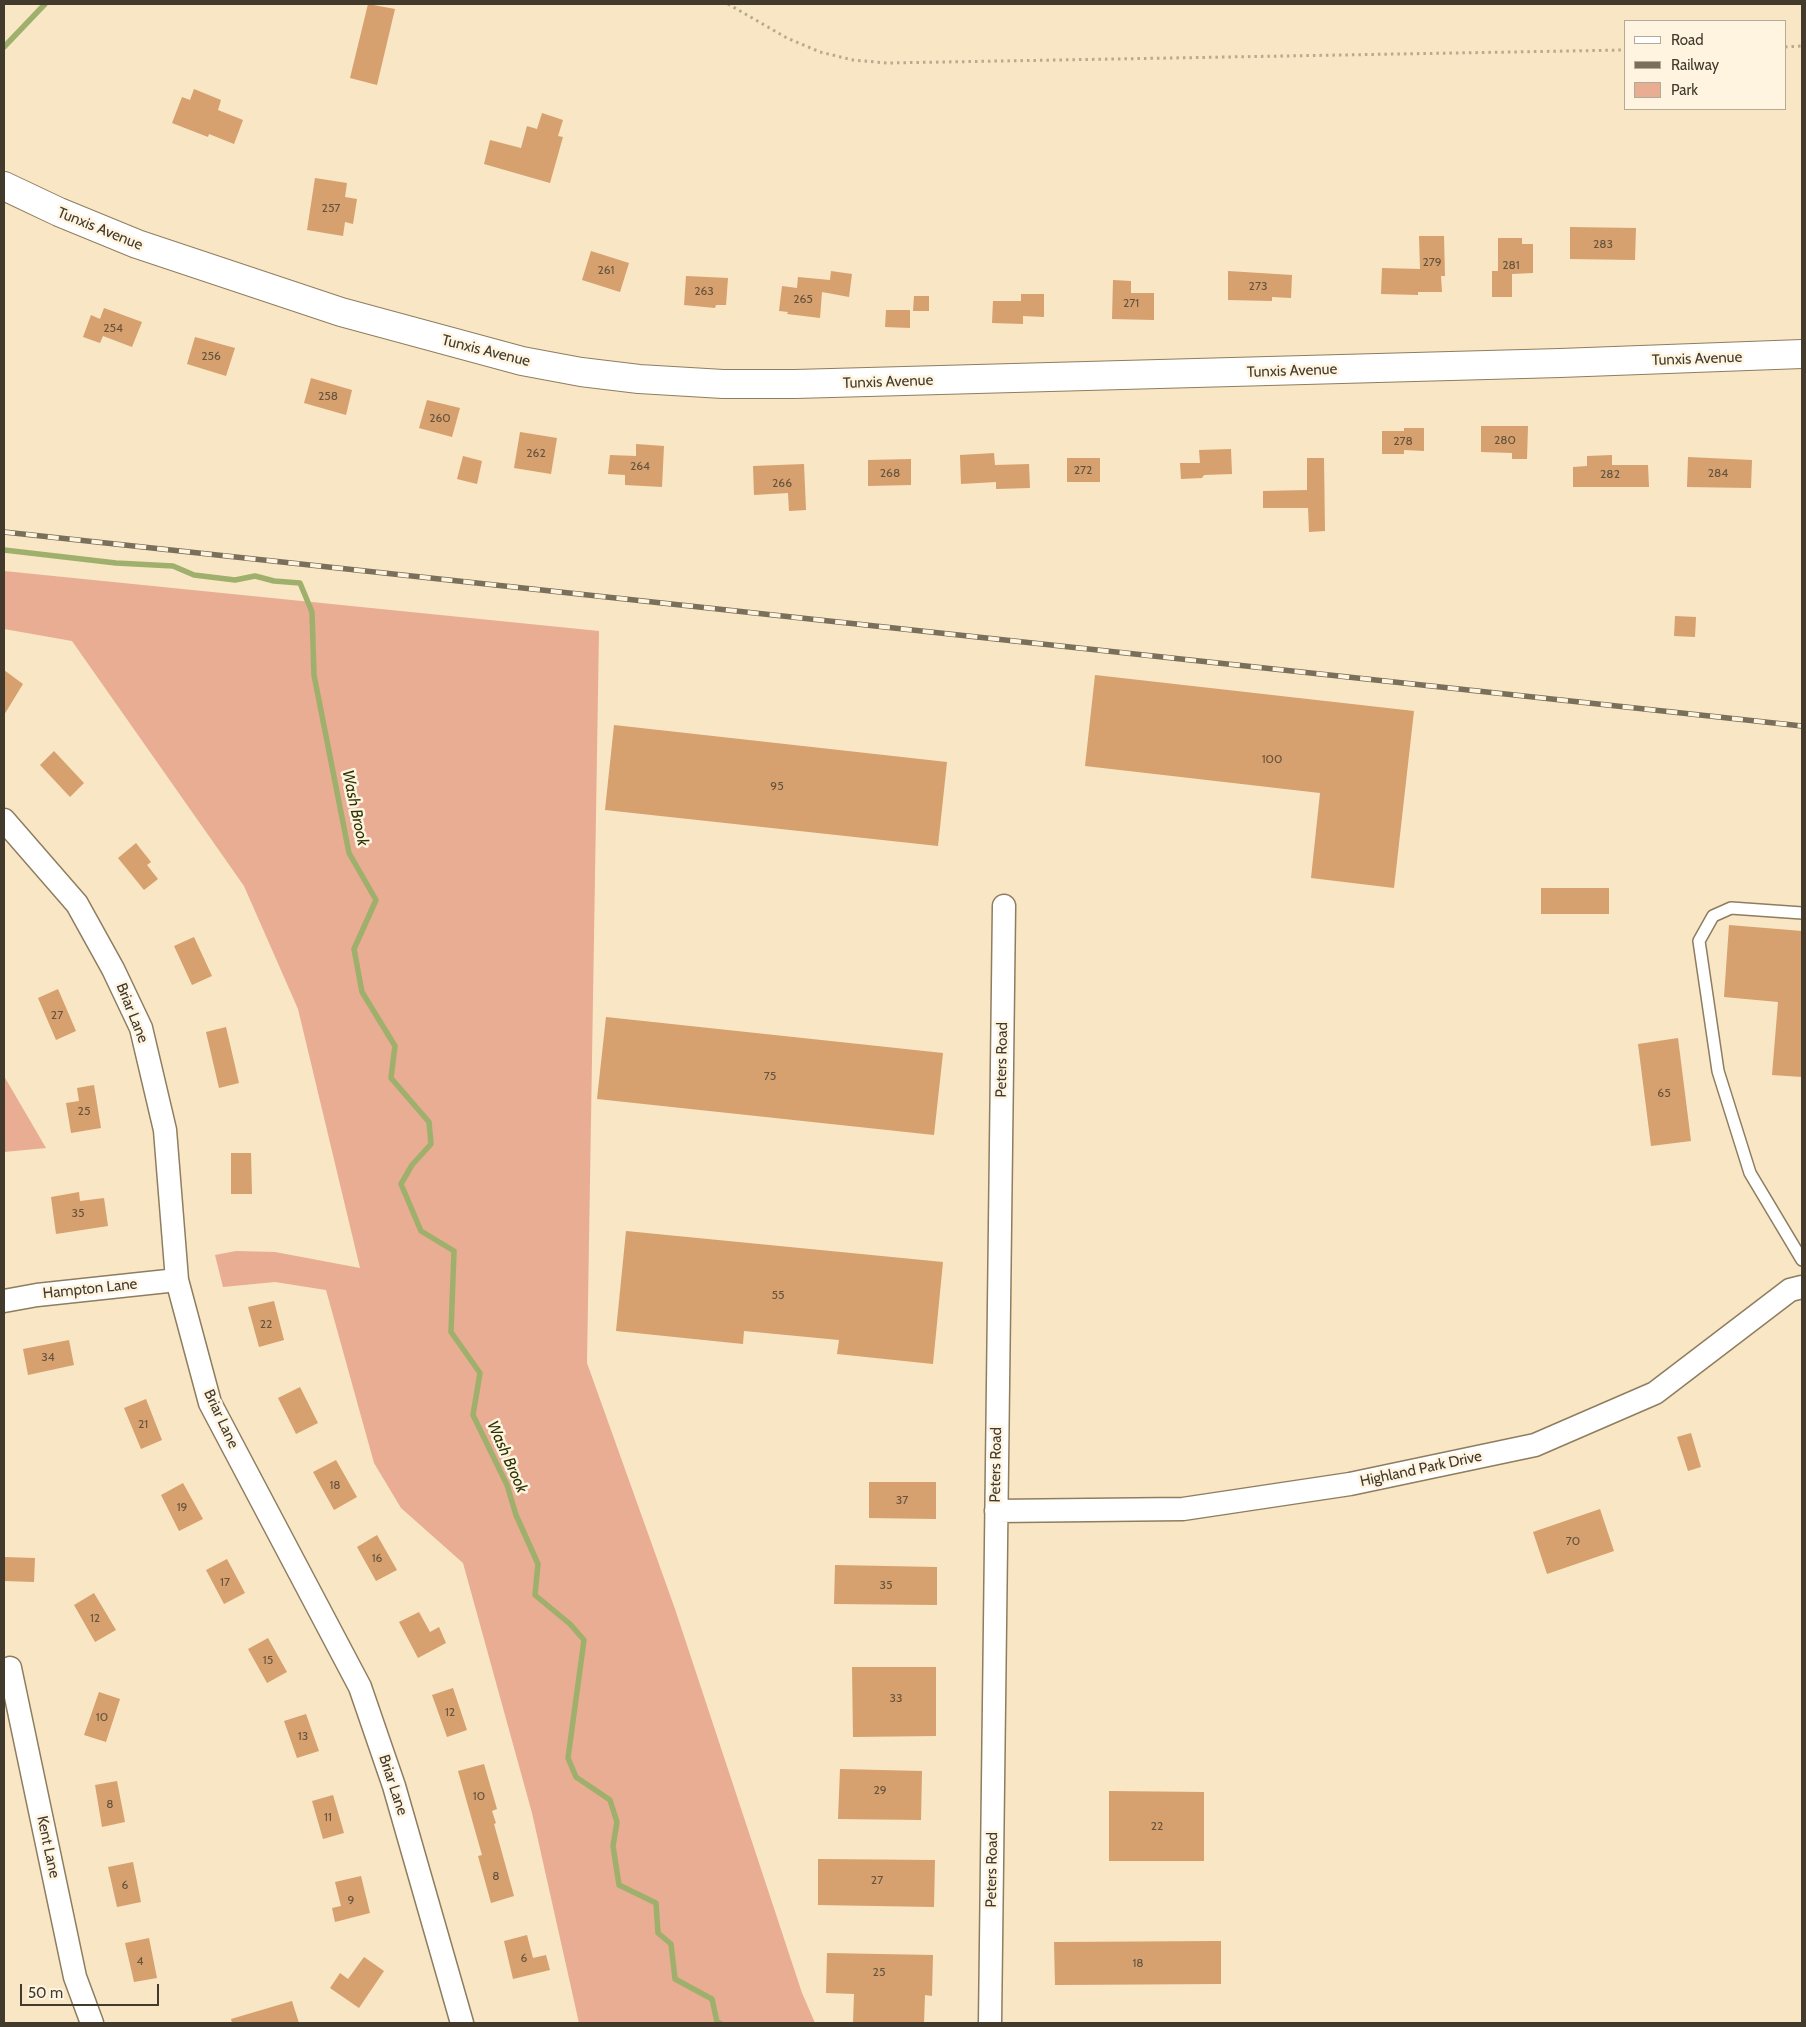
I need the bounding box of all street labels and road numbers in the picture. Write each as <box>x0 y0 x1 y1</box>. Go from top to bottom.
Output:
street label: Tunxis Avenue <box>55 204 145 254</box>
street label: Tunxis Avenue <box>440 331 532 371</box>
street label: Tunxis Avenue <box>1652 348 1742 370</box>
street label: Tunxis Avenue <box>1247 360 1337 382</box>
street label: Tunxis Avenue <box>843 371 933 393</box>
street label: Briar Lane <box>112 980 152 1046</box>
street label: Peters Road <box>992 1022 1012 1098</box>
street label: Hampton Lane <box>42 1275 138 1303</box>
street label: Briar Lane <box>200 1387 242 1451</box>
street label: Peters Road <box>986 1427 1006 1503</box>
street label: Highland Park Drive <box>1358 1447 1484 1491</box>
street label: Briar Lane <box>375 1752 411 1818</box>
street label: Kent Lane <box>33 1814 63 1880</box>
street label: Peters Road <box>982 1832 1002 1908</box>

